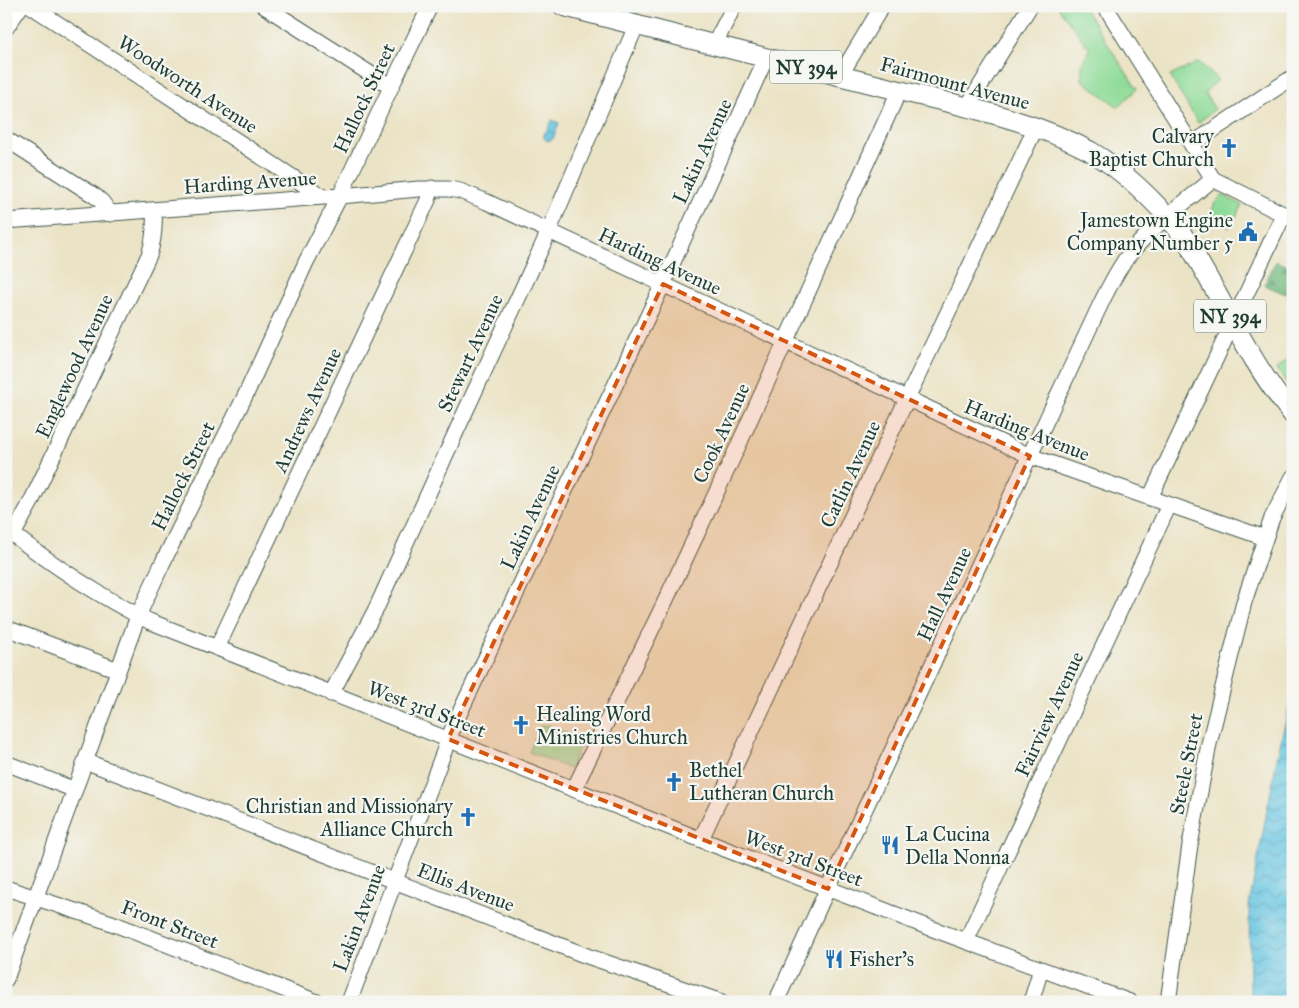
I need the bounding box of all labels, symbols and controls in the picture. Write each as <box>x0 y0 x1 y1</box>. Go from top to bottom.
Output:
street label: Woodworth Avenue <box>114 30 262 138</box>
street label: Hallock Street <box>328 39 400 157</box>
road number: NY 394 <box>770 51 842 84</box>
street label: Fairmount Avenue <box>878 52 1032 114</box>
street label: Lakin Avenue <box>667 95 737 207</box>
place label: Calvary Baptist Church <box>1089 124 1215 171</box>
church icon: Calvary Baptist Church <box>1218 137 1240 159</box>
street label: Harding Avenue <box>183 165 317 200</box>
place label: Jamestown Engine Company Number 5 <box>1067 208 1233 255</box>
public building icon: Jamestown Engine Company Number 5 <box>1237 221 1259 243</box>
street label: Harding Avenue <box>594 222 725 301</box>
street label: Englewood Avenue <box>30 290 119 442</box>
street label: Stewart Avenue <box>432 290 508 416</box>
road number: NY 394 <box>1194 300 1266 332</box>
street label: Andrews Avenue <box>267 344 346 477</box>
street label: Cook Avenue <box>687 379 755 487</box>
street label: Harding Avenue <box>960 394 1093 467</box>
street label: Catlin Avenue <box>815 417 885 531</box>
street label: Hallock Street <box>146 418 220 534</box>
street label: Lakin Avenue <box>495 461 565 573</box>
street label: Hall Avenue <box>912 543 976 645</box>
street label: Fairview Avenue <box>1010 648 1088 780</box>
street label: West 3rd Street <box>365 675 489 743</box>
place label: Healing Word Ministries Church <box>536 702 688 749</box>
street label: Steele Street <box>1164 711 1208 817</box>
church icon: Healing Word Ministries Church <box>510 714 532 736</box>
place label: Bethel Lutheran Church <box>689 758 834 805</box>
church icon: Bethel Lutheran Church <box>663 771 685 793</box>
place label: Christian and Missionary Alliance Church <box>246 794 454 841</box>
church icon: Christian and Missionary Alliance Church <box>457 806 479 828</box>
place label: La Cucina Della Nonna <box>905 822 1010 869</box>
street label: West 3rd Street <box>742 824 866 892</box>
restaurant icon: La Cucina Della Nonna <box>879 834 901 856</box>
street label: Ellis Avenue <box>414 857 518 917</box>
street label: Lakin Avenue <box>328 861 390 975</box>
street label: Front Street <box>118 895 222 953</box>
place label: Fisher's <box>849 947 914 971</box>
restaurant icon: Fisher's <box>823 948 845 970</box>

